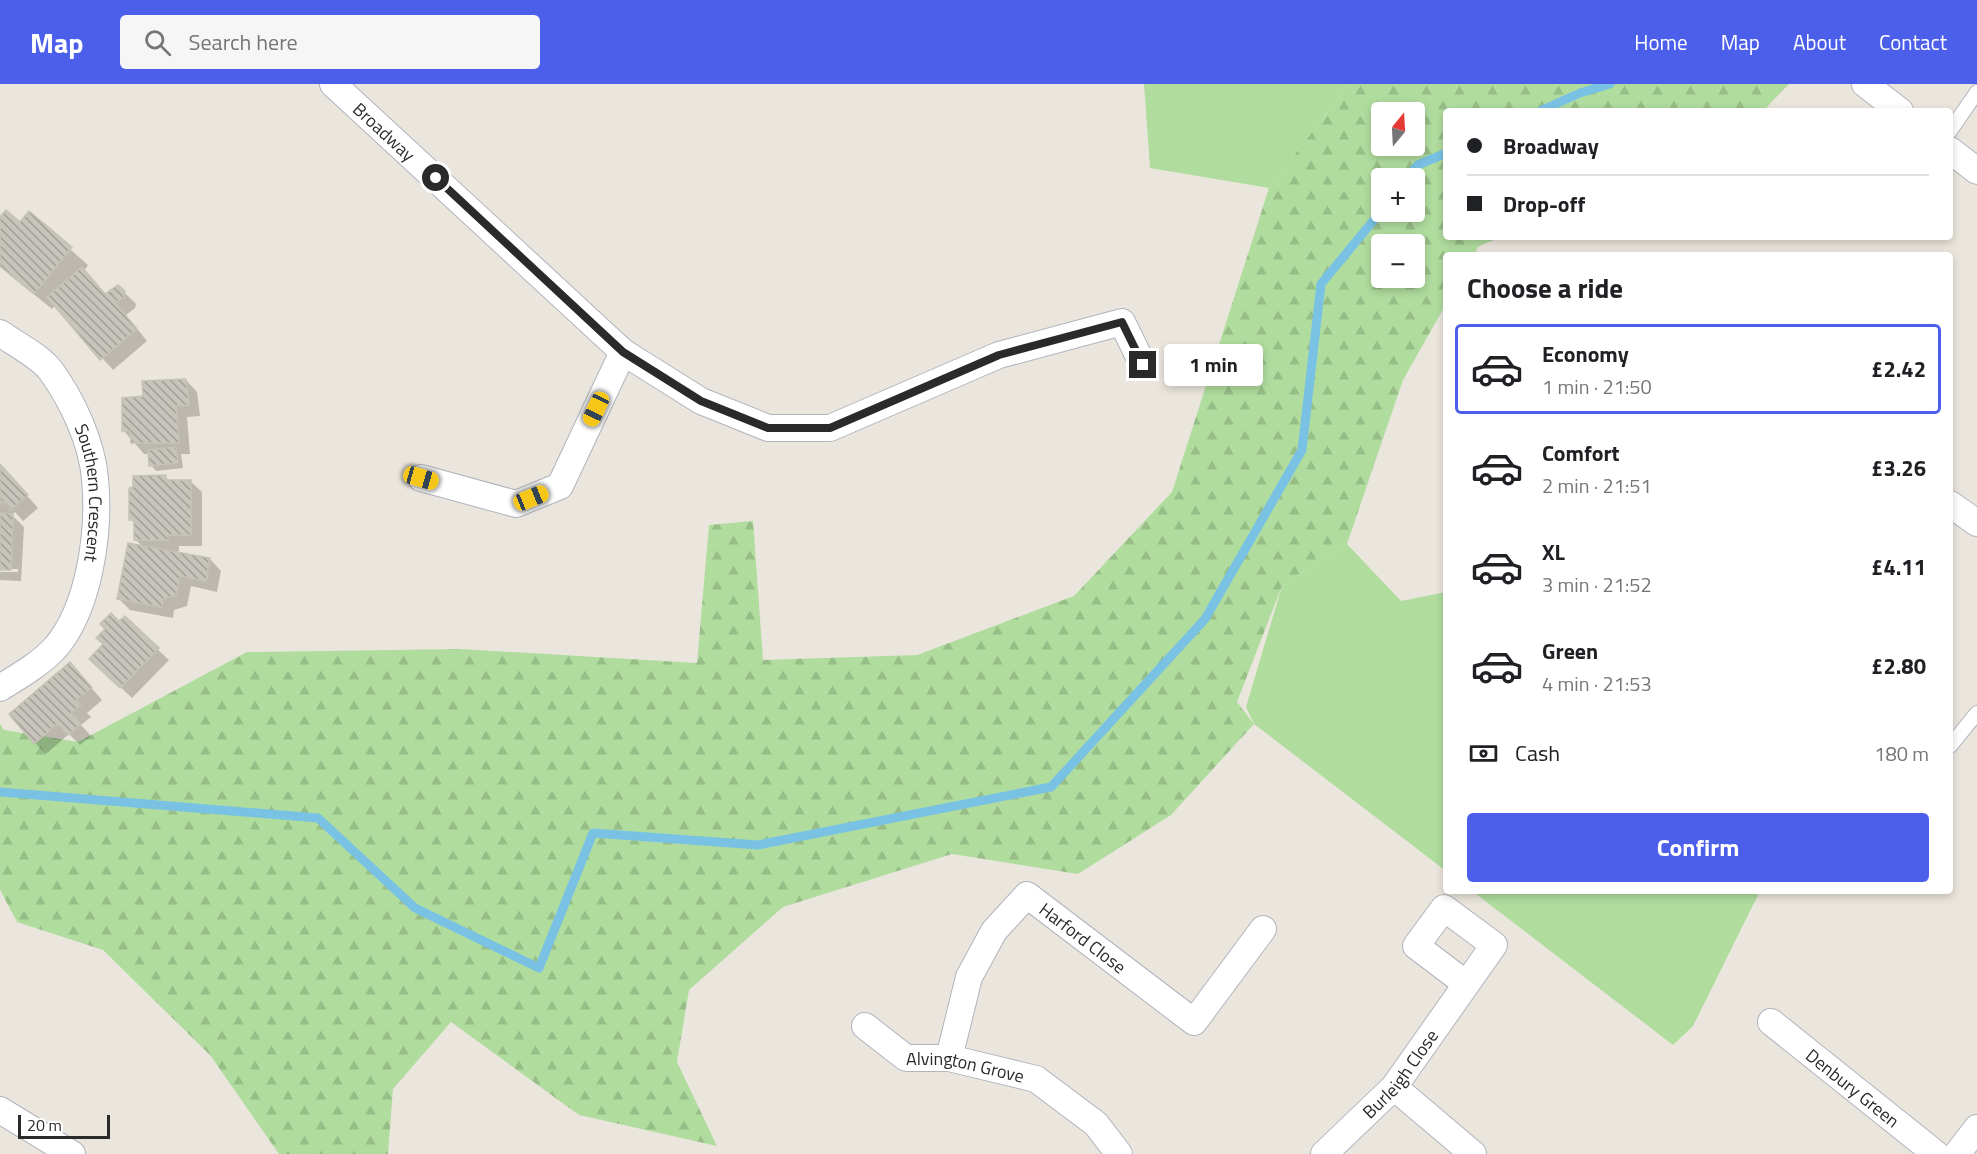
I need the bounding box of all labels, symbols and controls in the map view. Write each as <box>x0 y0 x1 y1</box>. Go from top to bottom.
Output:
search box <box>120 15 540 69</box>
text: Map <box>30 21 84 64</box>
text: Search here <box>189 25 298 59</box>
icon: search <box>141 26 174 59</box>
text: Home <box>1634 26 1688 58</box>
text: Map <box>1721 26 1760 58</box>
text: About <box>1793 26 1846 58</box>
text: Contact <box>1879 26 1947 58</box>
street label: Broadway <box>347 96 422 168</box>
north arrow <box>1371 102 1425 156</box>
map controls <box>1371 102 1425 288</box>
text: Broadway <box>1503 129 1599 163</box>
route start <box>422 164 449 191</box>
button: + <box>1371 168 1425 222</box>
text: Drop-off <box>1503 187 1585 221</box>
button: − <box>1371 234 1425 288</box>
text: Choose a ride <box>1467 267 1623 308</box>
text: Economy <box>1542 337 1629 371</box>
icon: car <box>1470 342 1524 396</box>
callout: 1 min <box>1164 344 1263 386</box>
text: 1 min <box>1189 349 1238 380</box>
route end <box>1129 351 1156 378</box>
text: £2.42 <box>1871 352 1926 386</box>
text: 1 min · 21:50 <box>1542 371 1652 402</box>
car <box>580 389 612 429</box>
street label: Southern Crescent <box>68 419 110 565</box>
text: Comfort <box>1542 436 1620 470</box>
icon: car <box>1470 441 1524 495</box>
text: £3.26 <box>1871 451 1926 485</box>
car <box>401 464 441 492</box>
text: 2 min · 21:51 <box>1542 470 1652 501</box>
car <box>511 483 551 513</box>
text: XL <box>1542 535 1565 569</box>
icon: car <box>1470 540 1524 594</box>
text: £4.11 <box>1871 550 1926 584</box>
text: 3 min · 21:52 <box>1542 569 1652 600</box>
text: Green <box>1542 634 1598 668</box>
icon: car <box>1470 639 1524 693</box>
text: £2.80 <box>1871 649 1926 683</box>
text: 4 min · 21:53 <box>1542 668 1652 699</box>
text: Cash <box>1515 736 1560 770</box>
icon: cash <box>1467 737 1500 770</box>
text: 180 m <box>1874 738 1929 769</box>
button: Confirm <box>1467 813 1929 882</box>
street label: Harford Close <box>1034 896 1132 980</box>
street label: Burleigh Close <box>1356 1024 1444 1124</box>
street label: Denbury Green <box>1800 1042 1906 1134</box>
street label: Alvington Grove <box>906 1045 1027 1089</box>
scale bar <box>18 1112 110 1140</box>
text: 20 m <box>27 1113 62 1137</box>

